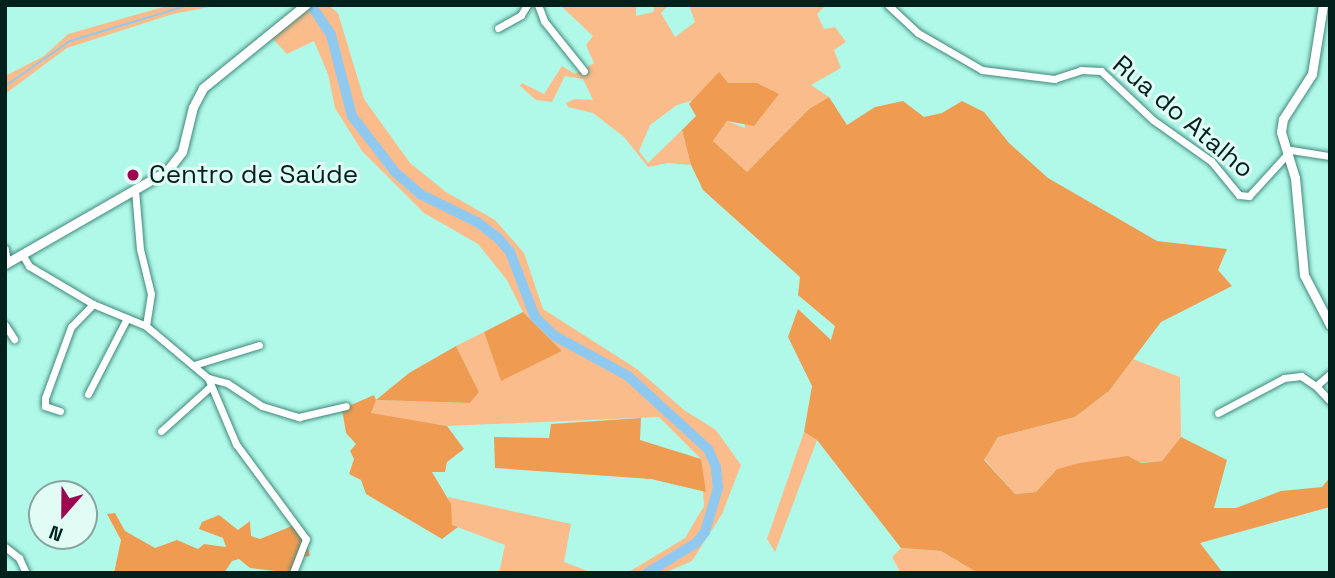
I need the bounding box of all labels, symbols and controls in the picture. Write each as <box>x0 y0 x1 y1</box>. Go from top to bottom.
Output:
street label: Rua do Atalho <box>1106 49 1260 185</box>
place label: Centro de Saúde <box>149 159 358 191</box>
marker: Centro de Saúde <box>123 165 143 185</box>
north arrow <box>28 480 98 550</box>
text: N <box>46 519 66 547</box>

